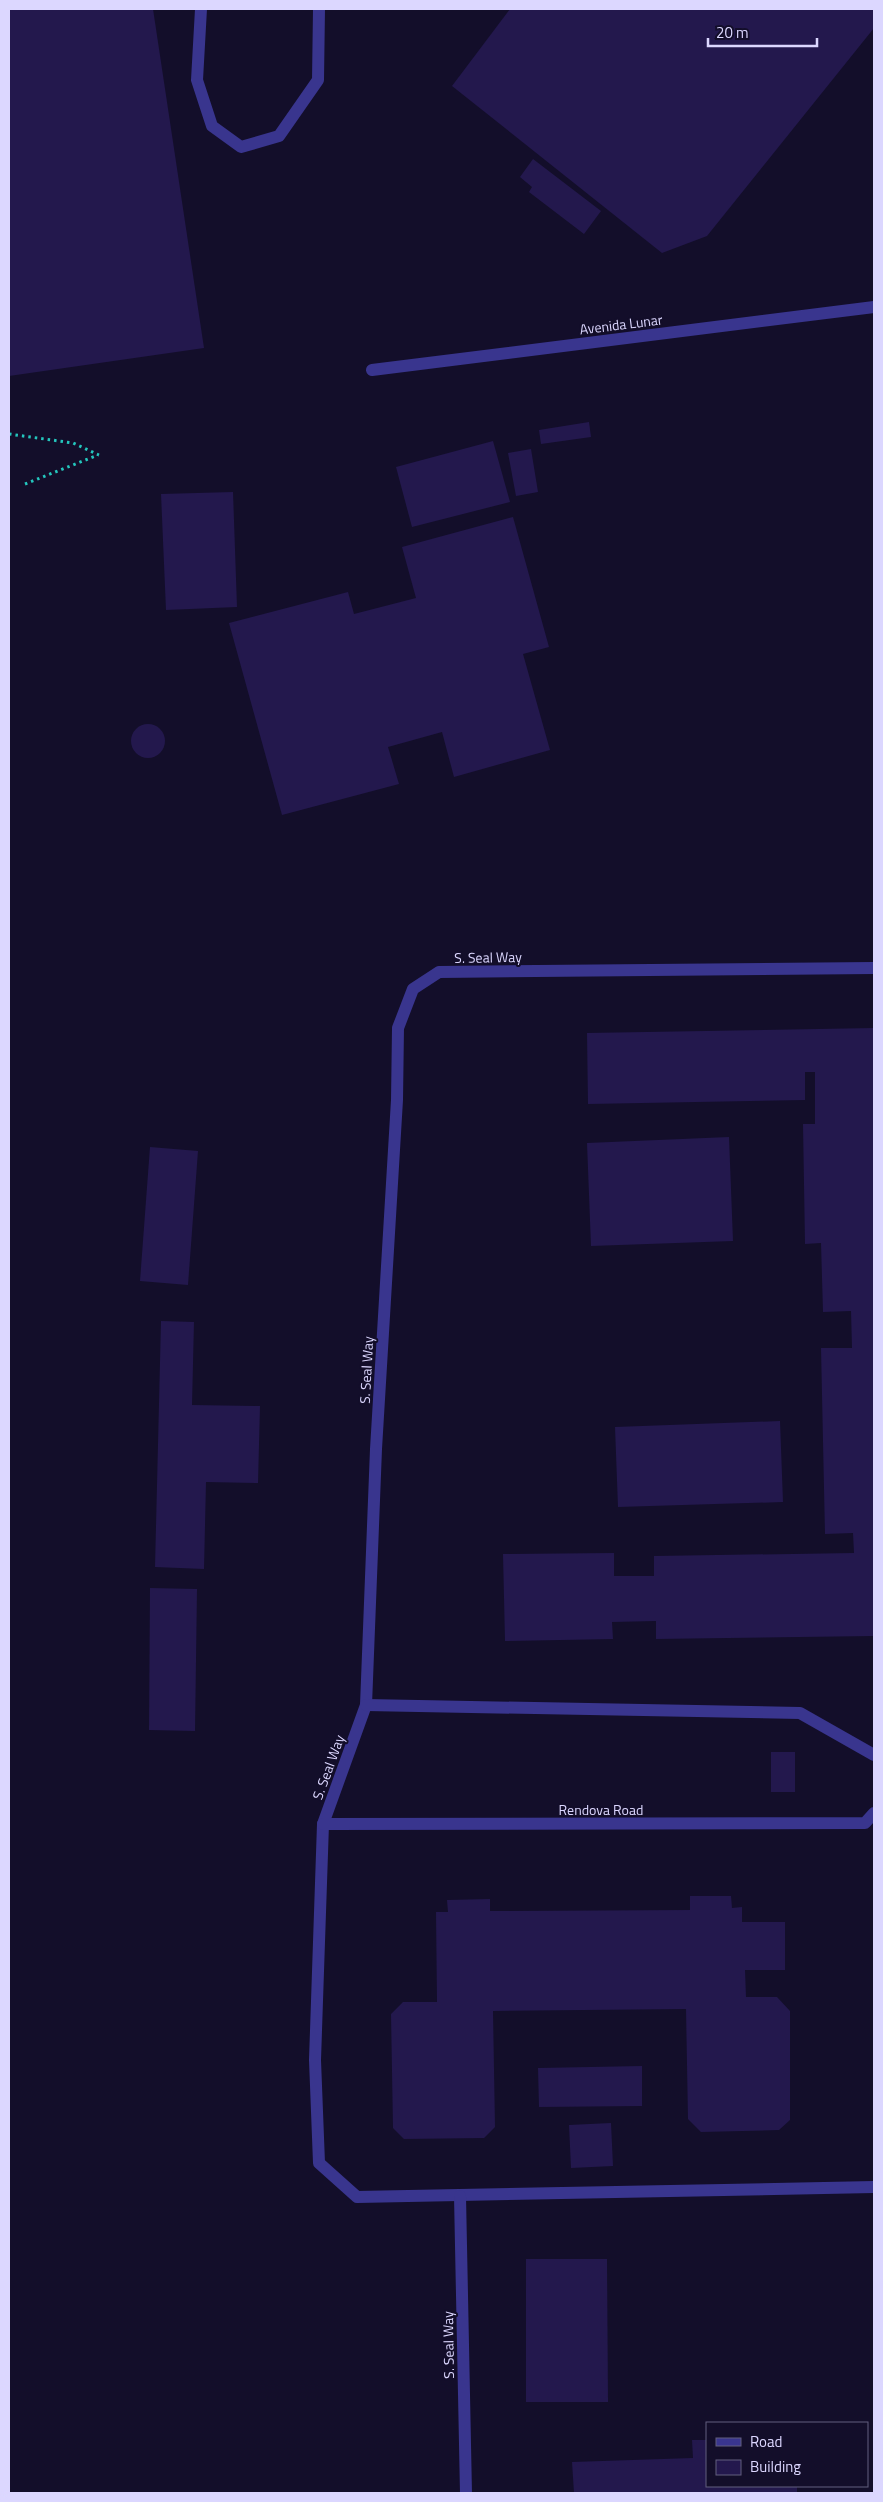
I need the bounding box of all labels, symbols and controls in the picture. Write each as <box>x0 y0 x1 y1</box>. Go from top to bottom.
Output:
scale bar <box>708 15 817 47</box>
text: 20 m <box>716 21 749 44</box>
street label: Avenida Lunar <box>578 308 664 339</box>
street label: S. Seal Way <box>454 946 522 968</box>
street label: S. Seal Way <box>354 1335 378 1404</box>
street label: S. Seal Way <box>307 1731 350 1802</box>
street label: Rendova Road <box>559 1799 643 1820</box>
street label: S. Seal Way <box>437 2311 459 2379</box>
legend <box>706 2422 868 2487</box>
text: Road <box>750 2430 782 2453</box>
text: Building <box>750 2455 801 2478</box>

